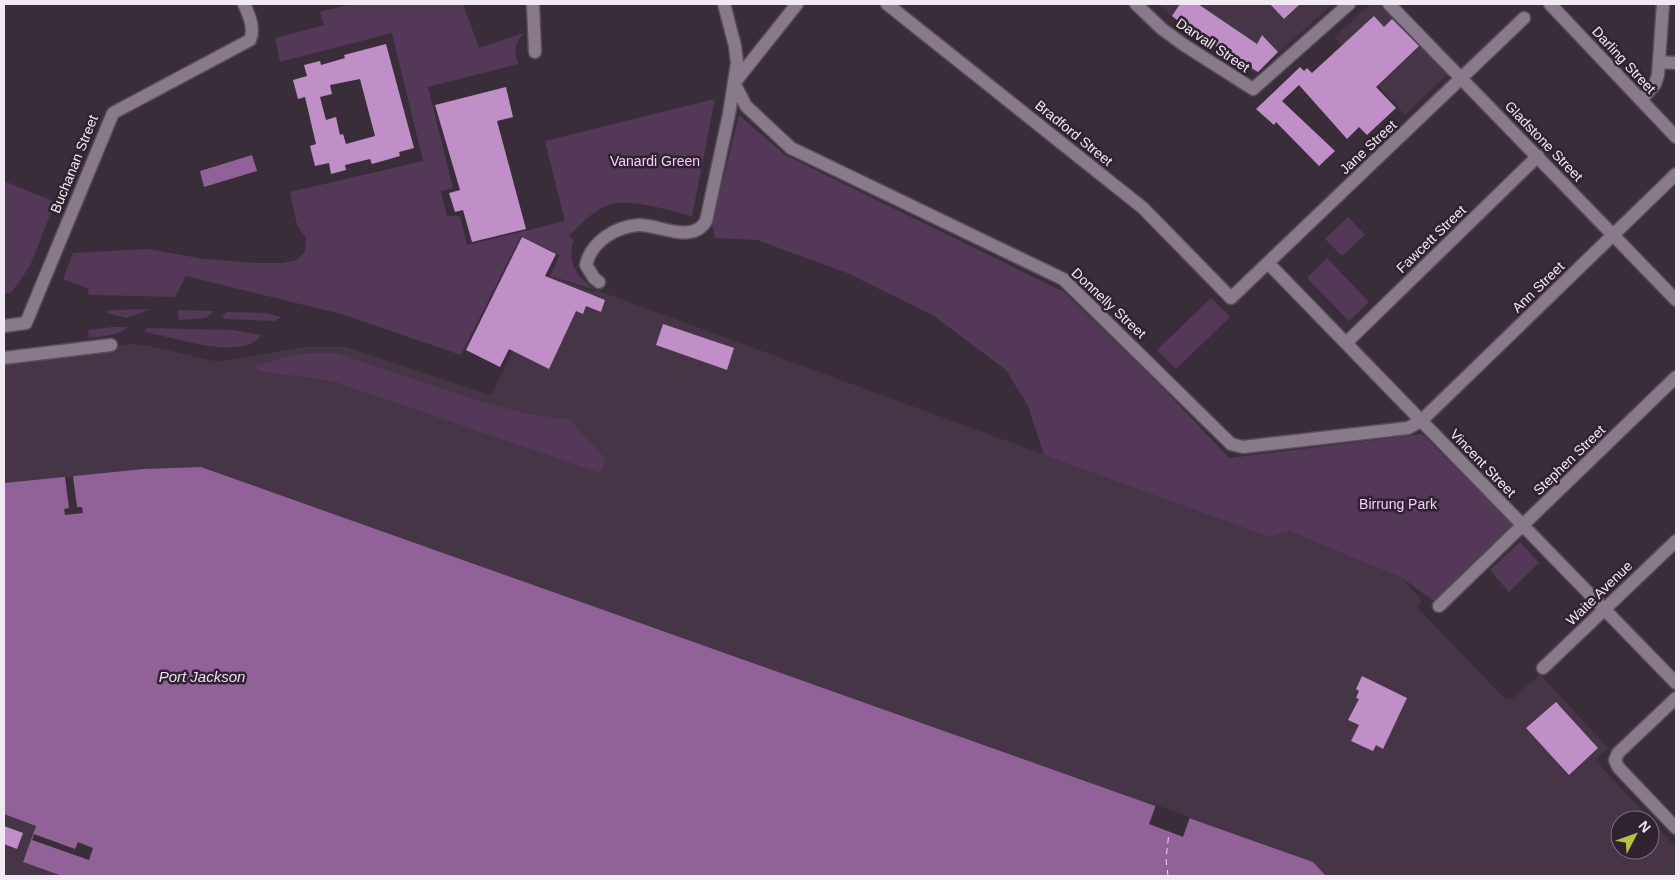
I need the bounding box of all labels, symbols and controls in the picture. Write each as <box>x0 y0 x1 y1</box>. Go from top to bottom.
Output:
street label: Darvall Street <box>1173 15 1253 75</box>
street label: Darling Street <box>1589 23 1659 97</box>
street label: Bradford Street <box>1032 97 1116 169</box>
street label: Gladstone Street <box>1502 98 1586 184</box>
street label: Buchanan Street <box>47 113 101 215</box>
street label: Jane Street <box>1336 117 1400 177</box>
park label: Vanardi Green <box>610 153 700 169</box>
street label: Fawcett Street <box>1393 202 1469 276</box>
street label: Ann Street <box>1509 258 1567 316</box>
street label: Donnelly Street <box>1069 265 1150 342</box>
street label: Stephen Street <box>1530 422 1608 498</box>
street label: Vincent Street <box>1447 426 1519 500</box>
park label: Birrung Park <box>1359 496 1438 512</box>
street label: Waite Avenue <box>1563 557 1635 628</box>
water label: Port Jackson <box>159 668 245 685</box>
north arrow <box>1610 810 1660 860</box>
text: N <box>1635 817 1654 836</box>

